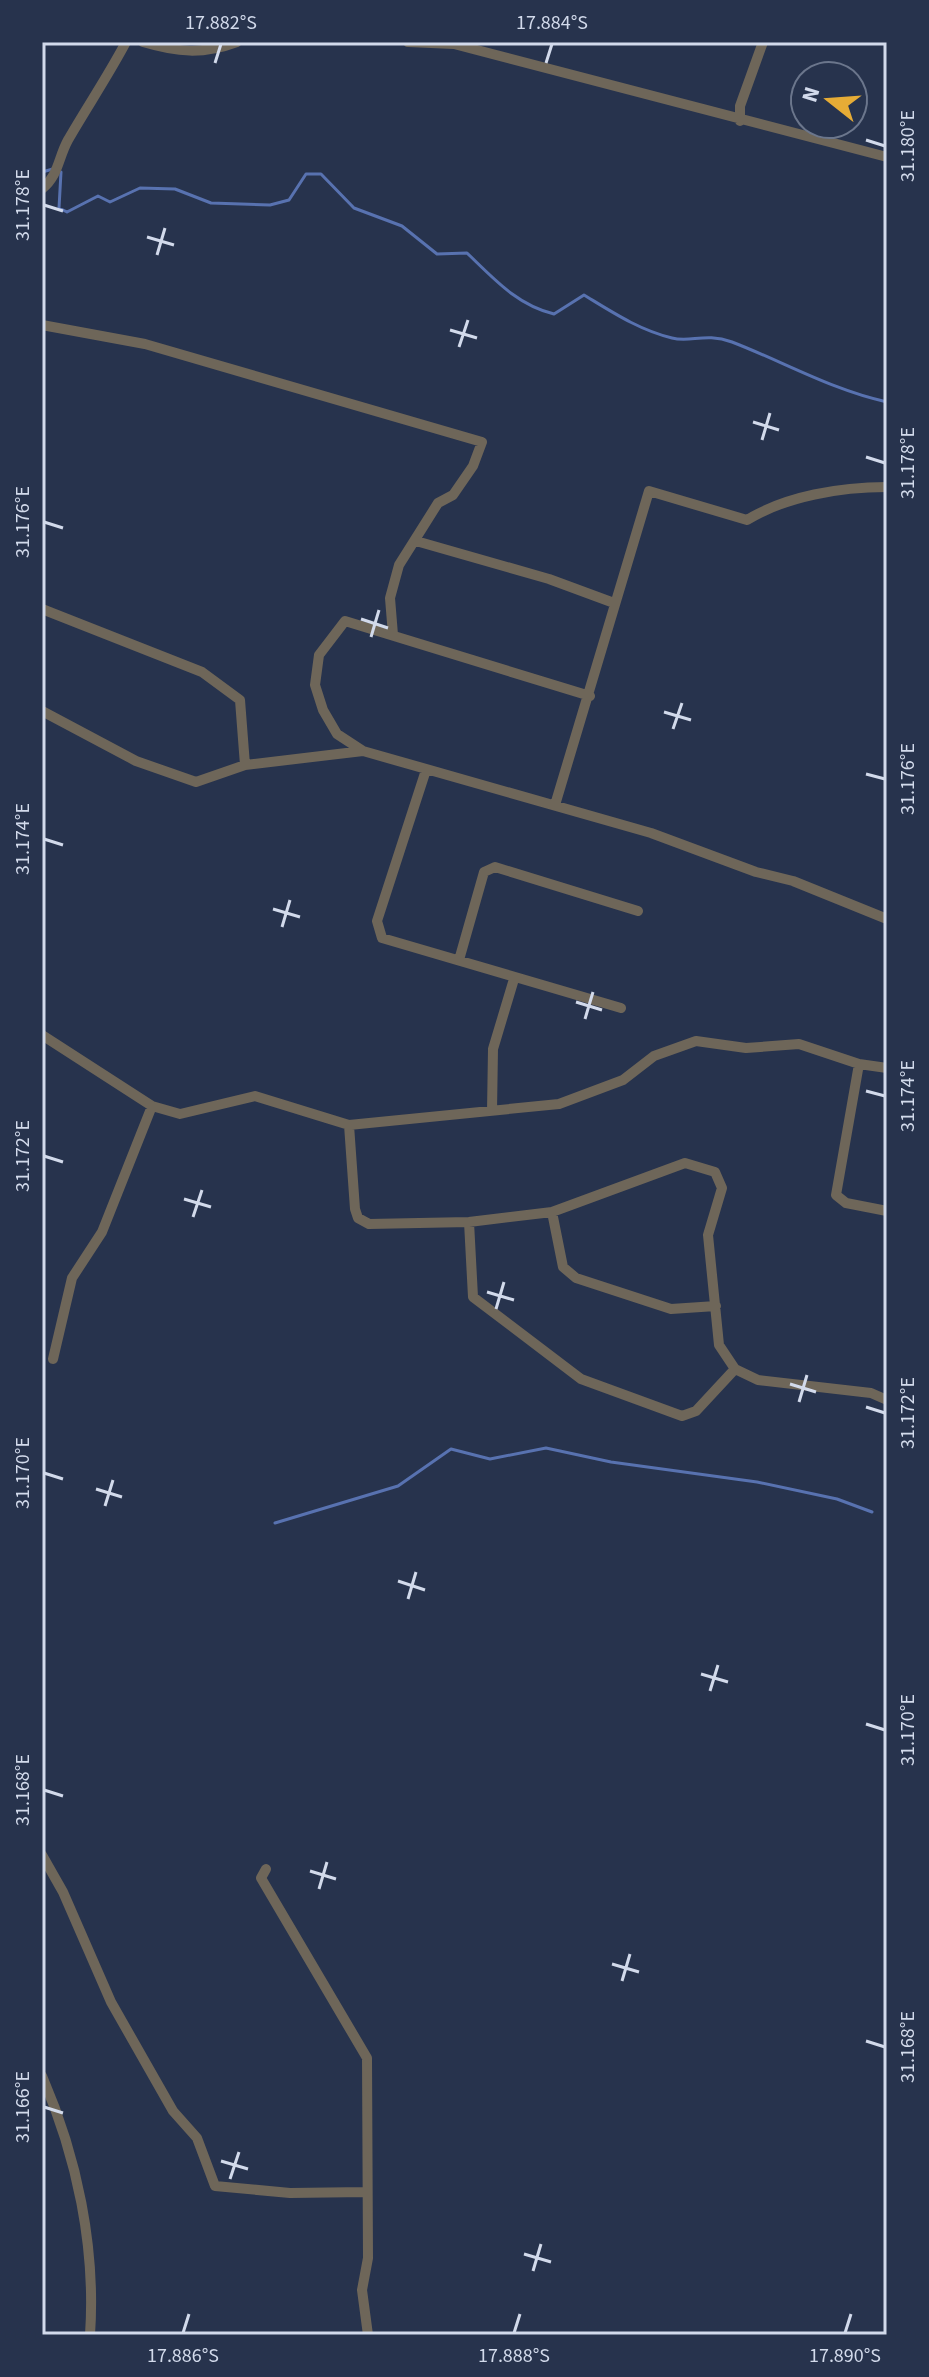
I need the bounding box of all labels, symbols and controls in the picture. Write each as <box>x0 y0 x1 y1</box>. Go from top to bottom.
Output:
text: 17.882°S <box>185 9 257 37</box>
text: 17.884°S <box>516 9 588 37</box>
north arrow <box>789 60 869 140</box>
text: N <box>793 83 828 106</box>
text: 31.180°E <box>894 110 922 182</box>
text: 31.178°E <box>9 169 37 241</box>
text: 31.178°E <box>894 427 922 499</box>
text: 31.176°E <box>9 486 37 558</box>
text: 31.176°E <box>894 743 922 815</box>
text: 31.174°E <box>9 803 37 875</box>
text: 31.174°E <box>894 1060 922 1132</box>
text: 31.172°E <box>9 1120 37 1192</box>
text: 31.172°E <box>894 1377 922 1449</box>
text: 31.170°E <box>9 1437 37 1509</box>
text: 31.170°E <box>894 1694 922 1766</box>
text: 31.168°E <box>9 1754 37 1826</box>
text: 31.168°E <box>894 2011 922 2083</box>
text: 31.166°E <box>9 2071 37 2143</box>
text: 17.886°S <box>147 2342 219 2370</box>
text: 17.888°S <box>478 2342 550 2370</box>
text: 17.890°S <box>809 2342 881 2370</box>

